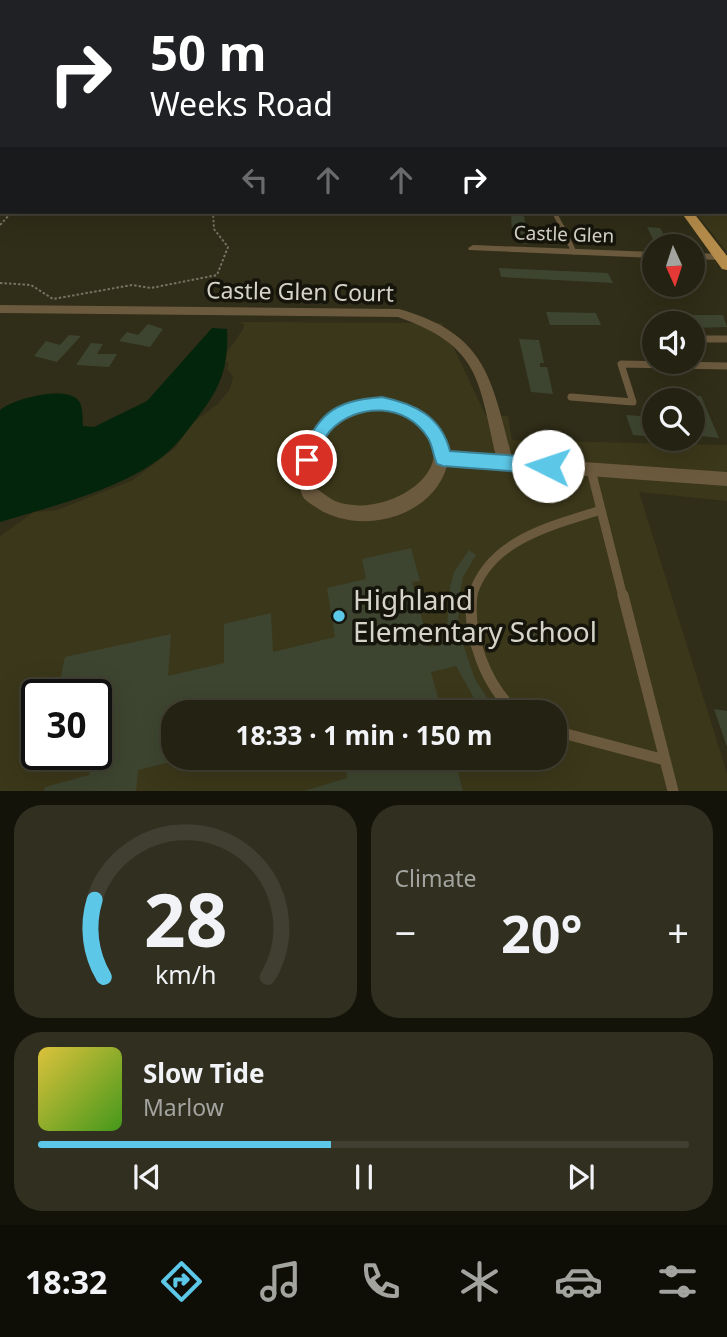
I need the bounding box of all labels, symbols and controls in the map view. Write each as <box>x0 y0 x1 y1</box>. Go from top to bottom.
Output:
text: 50 m <box>150 19 267 85</box>
icon: right <box>35 28 126 119</box>
text: Weeks Road <box>150 82 333 125</box>
icon: left <box>236 161 274 199</box>
icon: ahead <box>309 161 347 199</box>
icon: ahead <box>382 161 420 199</box>
icon: right <box>455 161 493 199</box>
street label: Castle Glen <box>513 219 615 249</box>
north arrow <box>642 234 705 298</box>
map controls <box>642 234 705 451</box>
street label: Castle Glen Court <box>206 273 394 309</box>
button: sound <box>642 311 705 374</box>
button: search <box>642 388 705 451</box>
position arrow <box>511 429 585 503</box>
pin <box>277 430 337 490</box>
icon: arrive <box>288 441 326 479</box>
place label: Highland Elementary School <box>353 580 597 650</box>
marker: Highland Elementary School <box>331 608 347 624</box>
speed limit sign: 30 <box>21 679 112 770</box>
text: 18:33 · 1 min · 150 m <box>236 717 492 753</box>
text: Climate <box>395 862 477 894</box>
text: 28 <box>144 870 227 969</box>
text: 20° <box>501 897 583 968</box>
text: − <box>395 906 416 958</box>
text: + <box>667 906 689 958</box>
text: km/h <box>154 957 216 991</box>
text: Slow Tide <box>143 1055 265 1091</box>
text: Marlow <box>143 1091 224 1123</box>
icon: previous <box>128 1158 166 1196</box>
icon: pause <box>345 1158 383 1196</box>
icon: next <box>562 1158 600 1196</box>
icon: directions <box>157 1257 206 1306</box>
icon: music <box>256 1257 305 1306</box>
icon: phone <box>356 1257 405 1306</box>
icon: climate <box>455 1257 504 1306</box>
icon: car <box>554 1257 603 1306</box>
icon: filters <box>653 1257 702 1306</box>
text: 18:32 <box>25 1260 107 1303</box>

